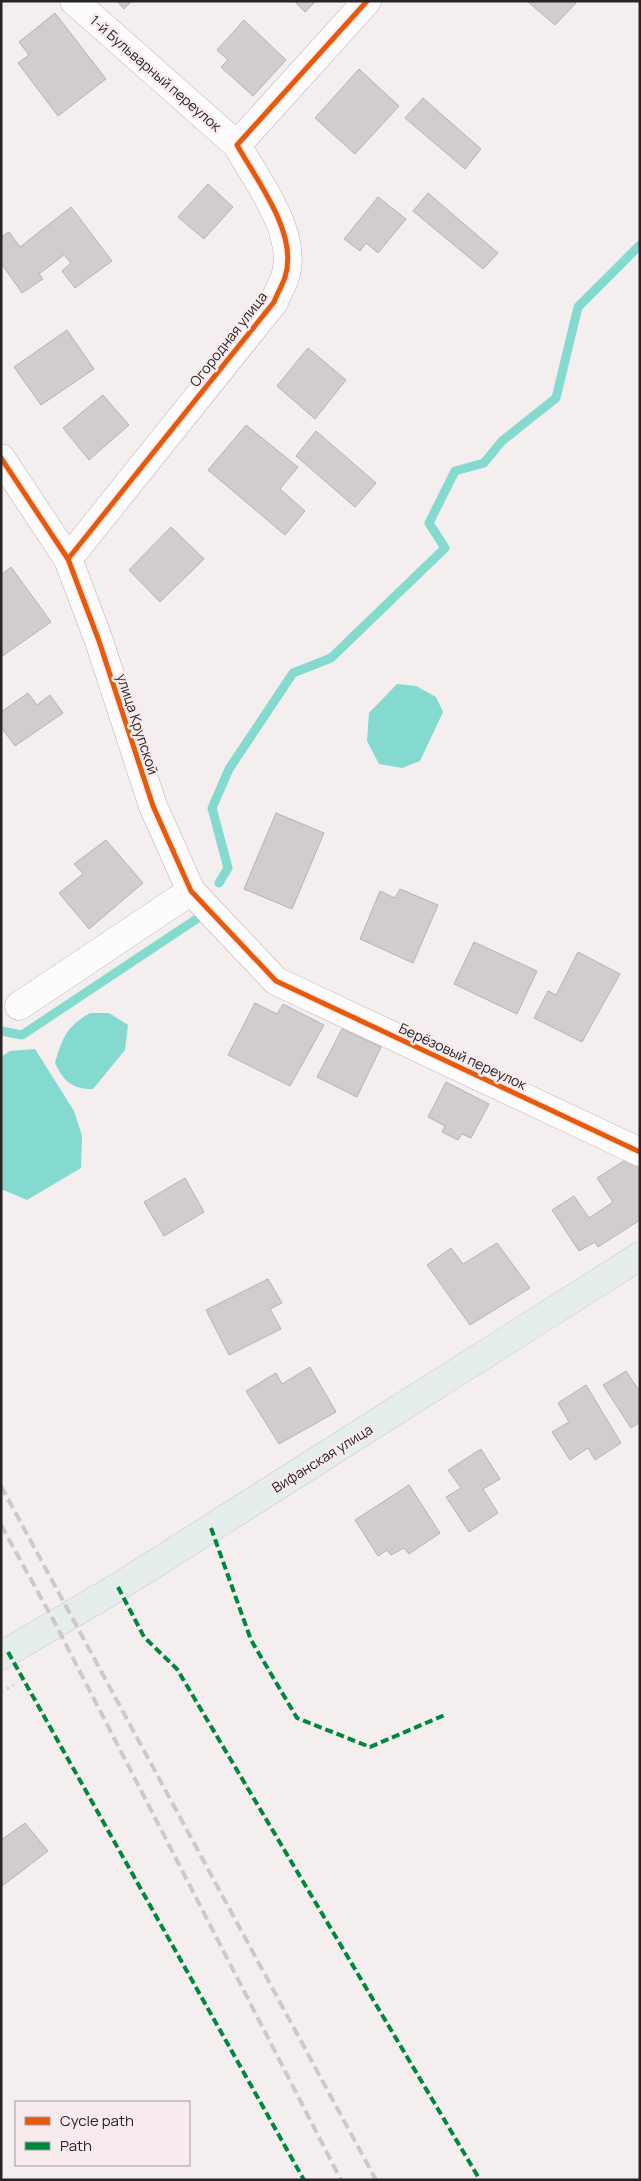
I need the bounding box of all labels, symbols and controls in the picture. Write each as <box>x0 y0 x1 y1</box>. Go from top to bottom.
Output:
street label: 1-й Бульварный переулок <box>86 11 226 136</box>
street label: Огородная улица <box>185 287 271 391</box>
street label: улица Крупской <box>113 671 163 777</box>
street label: Берёзовый переулок <box>396 1018 531 1094</box>
street label: Вифанская улица <box>268 1419 376 1497</box>
legend <box>15 2101 190 2166</box>
text: Cycle path <box>60 2110 134 2131</box>
text: Path <box>60 2135 92 2156</box>

